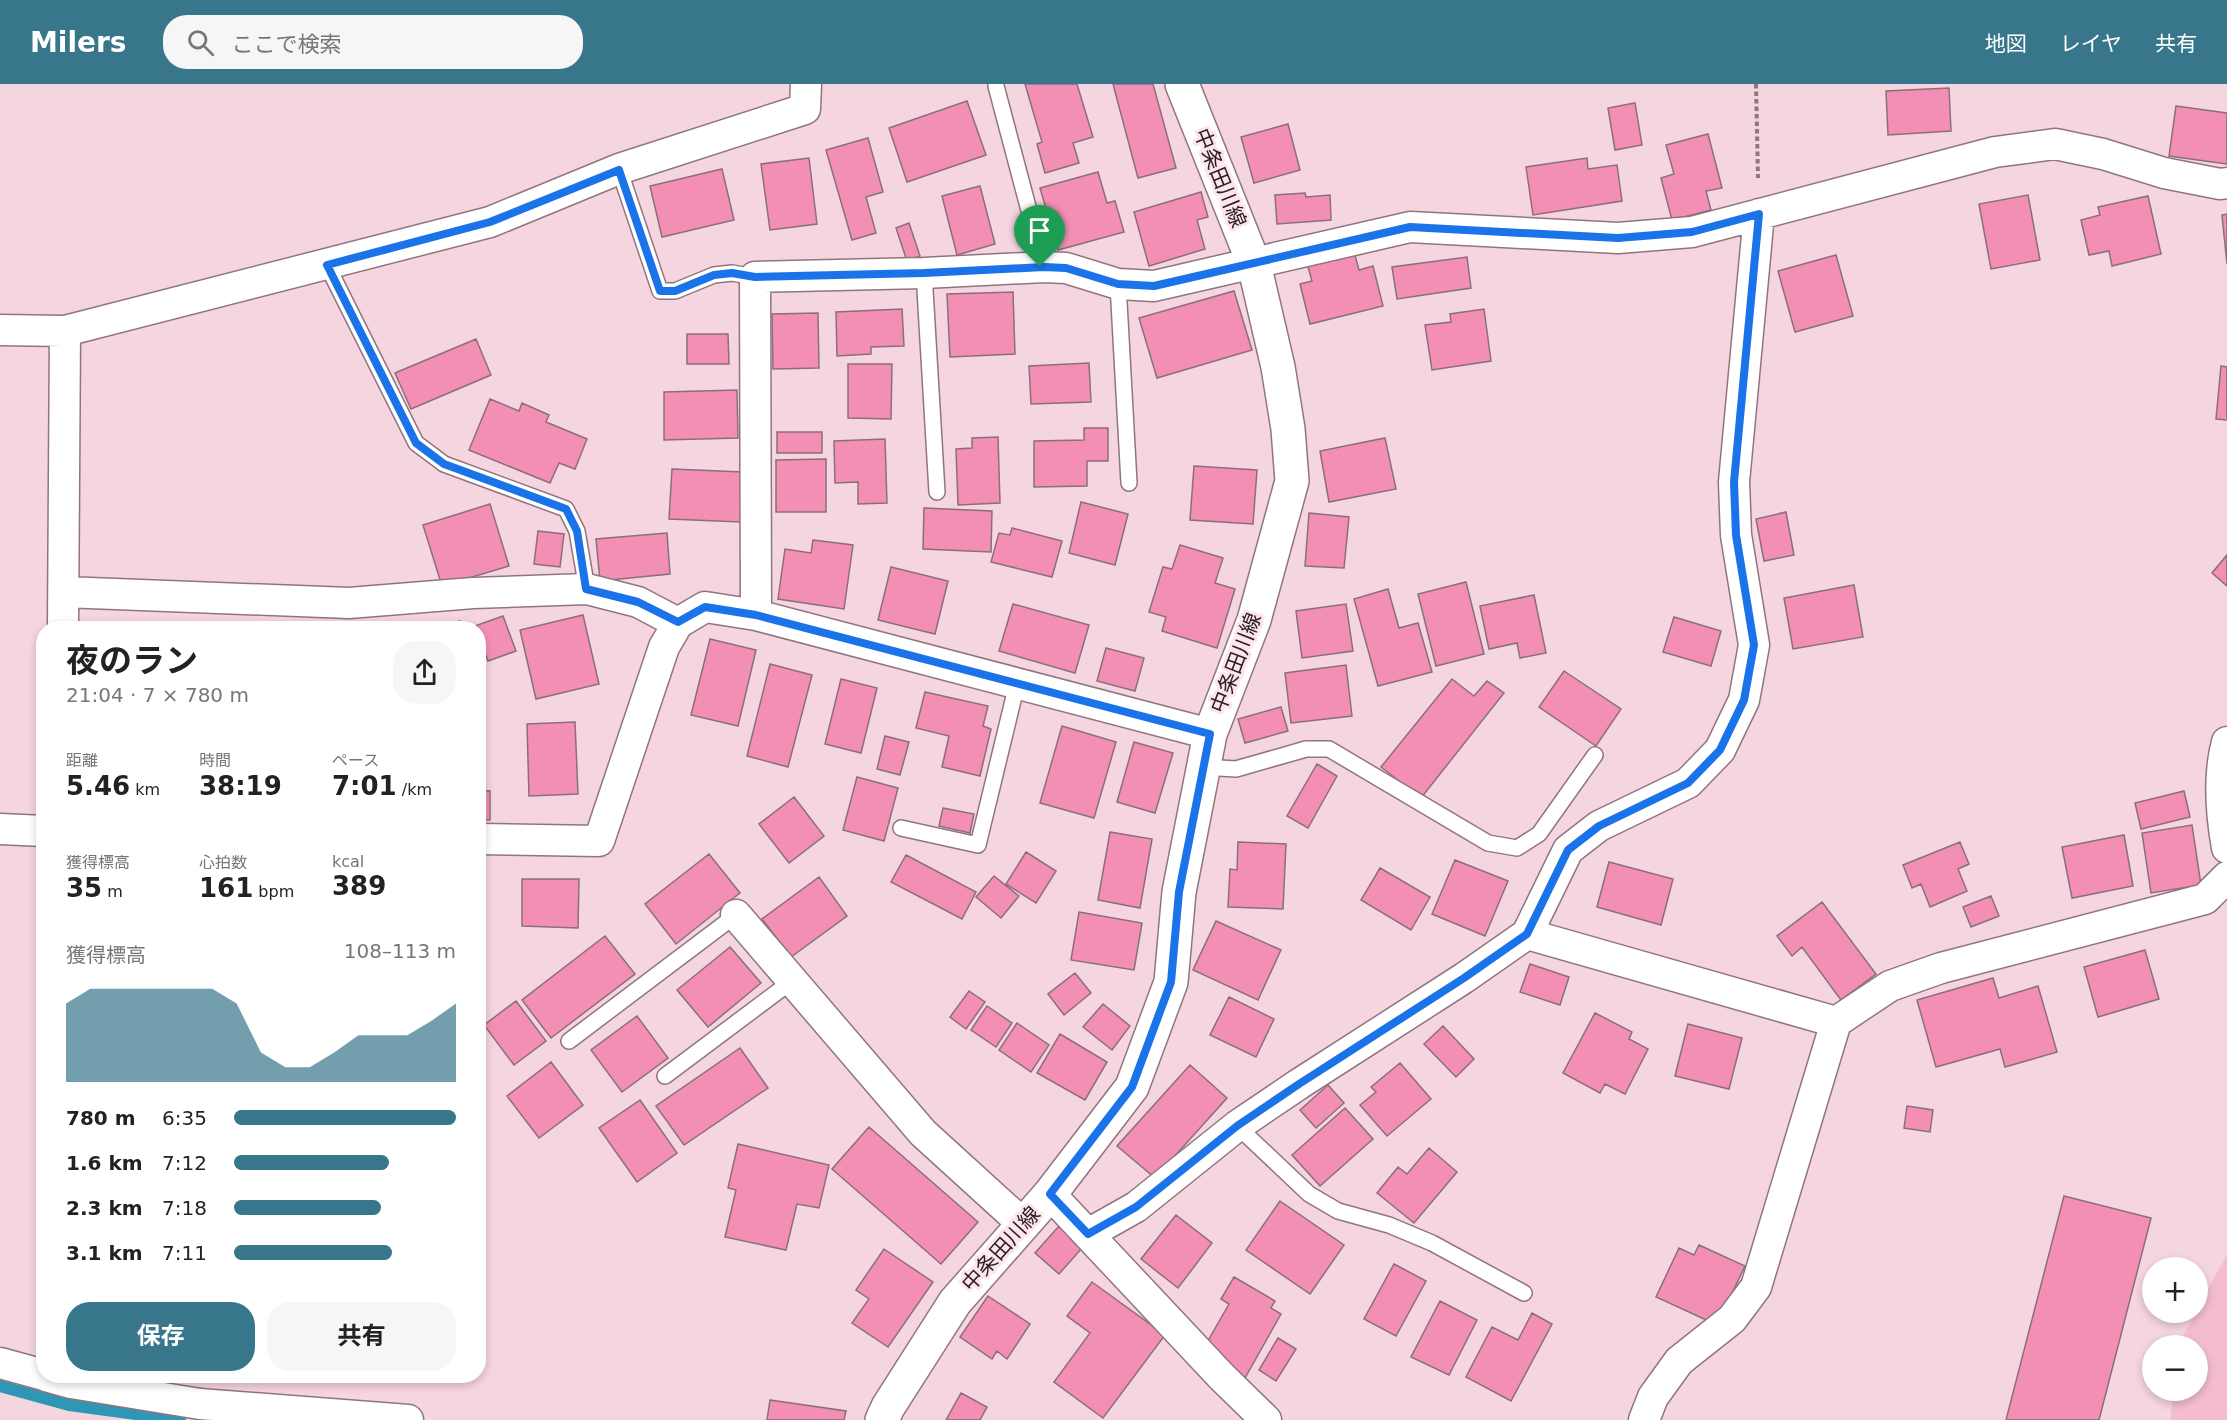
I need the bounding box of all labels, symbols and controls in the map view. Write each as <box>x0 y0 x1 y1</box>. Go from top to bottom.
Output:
search box <box>163 15 583 69</box>
text: Milers <box>30 26 127 59</box>
icon: search <box>184 26 217 59</box>
text: ここで検索 <box>232 32 342 57</box>
text: 地図 <box>1985 32 2027 56</box>
text: レイヤ <box>2060 32 2122 56</box>
text: 共有 <box>2155 32 2197 56</box>
street label: 中条田川線 <box>1189 125 1251 231</box>
pin <box>1014 205 1065 267</box>
icon: arrive <box>1023 214 1056 247</box>
street label: 中条田川線 <box>1206 610 1266 716</box>
text: 夜のラン <box>66 641 198 680</box>
button: share <box>393 641 456 704</box>
text: 21:04 · 7 × 780 m <box>66 683 249 707</box>
text: 距離 <box>66 751 98 770</box>
text: 時間 <box>199 751 231 770</box>
text: ペース <box>332 751 379 770</box>
text: 5.46 <box>66 771 130 801</box>
text: 38:19 <box>199 771 282 801</box>
text: 7:01 <box>332 771 397 801</box>
text: km <box>130 780 160 799</box>
text: /km <box>397 780 432 799</box>
text: kcal <box>332 852 364 871</box>
text: 獲得標高 <box>66 853 130 872</box>
text: 心拍数 <box>199 853 247 872</box>
text: 389 <box>332 871 386 901</box>
text: 35 <box>66 873 102 903</box>
text: 161 <box>199 873 253 903</box>
text: m <box>102 882 123 901</box>
text: bpm <box>253 882 294 901</box>
text: 108–113 m <box>344 939 456 963</box>
text: 獲得標高 <box>66 943 146 967</box>
text: 780 m <box>66 1106 136 1130</box>
text: 6:35 <box>162 1106 207 1130</box>
text: 1.6 km <box>66 1151 143 1175</box>
text: 7:12 <box>162 1151 207 1175</box>
text: 2.3 km <box>66 1196 143 1220</box>
text: 7:18 <box>162 1196 207 1220</box>
street label: 中条田川線 <box>957 1202 1045 1296</box>
text: 3.1 km <box>66 1241 143 1265</box>
text: 7:11 <box>162 1241 207 1265</box>
map controls <box>2142 1257 2208 1401</box>
button: + <box>2142 1257 2208 1323</box>
button: 保存 <box>66 1302 255 1371</box>
button: 共有 <box>267 1302 456 1371</box>
button: − <box>2142 1335 2208 1401</box>

